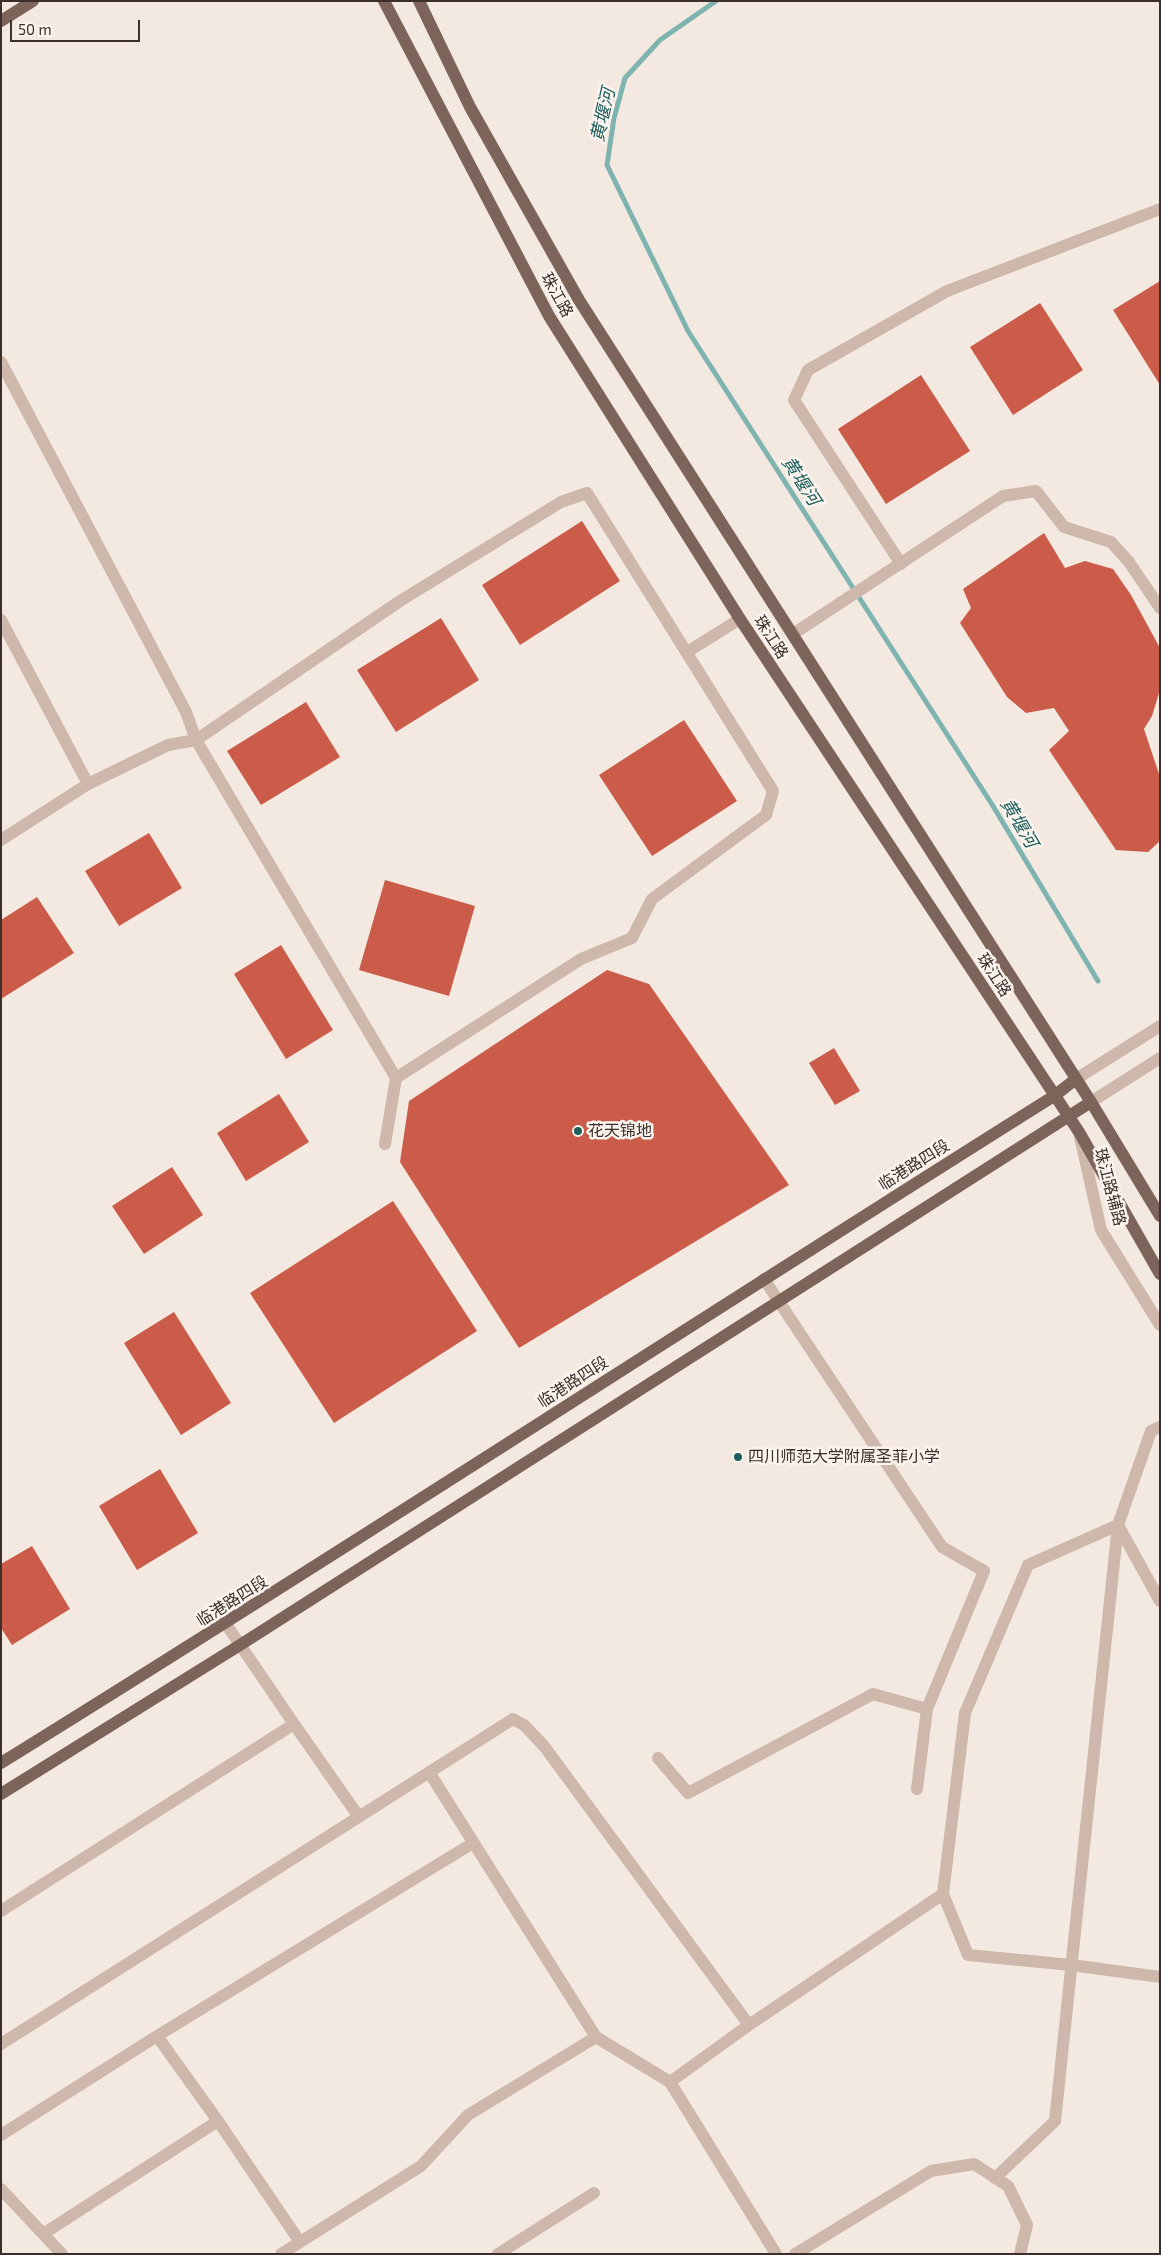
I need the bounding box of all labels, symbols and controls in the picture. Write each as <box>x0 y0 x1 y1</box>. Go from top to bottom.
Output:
scale bar <box>12 10 142 42</box>
text: 50 m <box>18 20 52 38</box>
water label: 黄堰河 <box>586 86 620 144</box>
street label: 珠江路 <box>537 269 577 321</box>
water label: 黄堰河 <box>777 452 825 510</box>
street label: 珠江路 <box>750 612 792 662</box>
water label: 黄堰河 <box>996 794 1042 852</box>
street label: 珠江路 <box>973 950 1015 1000</box>
place label: 花天锦地 <box>588 1121 652 1141</box>
marker: 花天锦地 <box>572 1125 584 1137</box>
street label: 临港路四段 <box>875 1136 953 1194</box>
street label: 珠江路辅路 <box>1090 1146 1130 1228</box>
street label: 临港路四段 <box>534 1352 612 1412</box>
place label: 四川师范大学附属圣菲小学 <box>748 1447 940 1467</box>
marker: 四川师范大学附属圣菲小学 <box>732 1451 744 1463</box>
street label: 临港路四段 <box>193 1572 271 1630</box>

